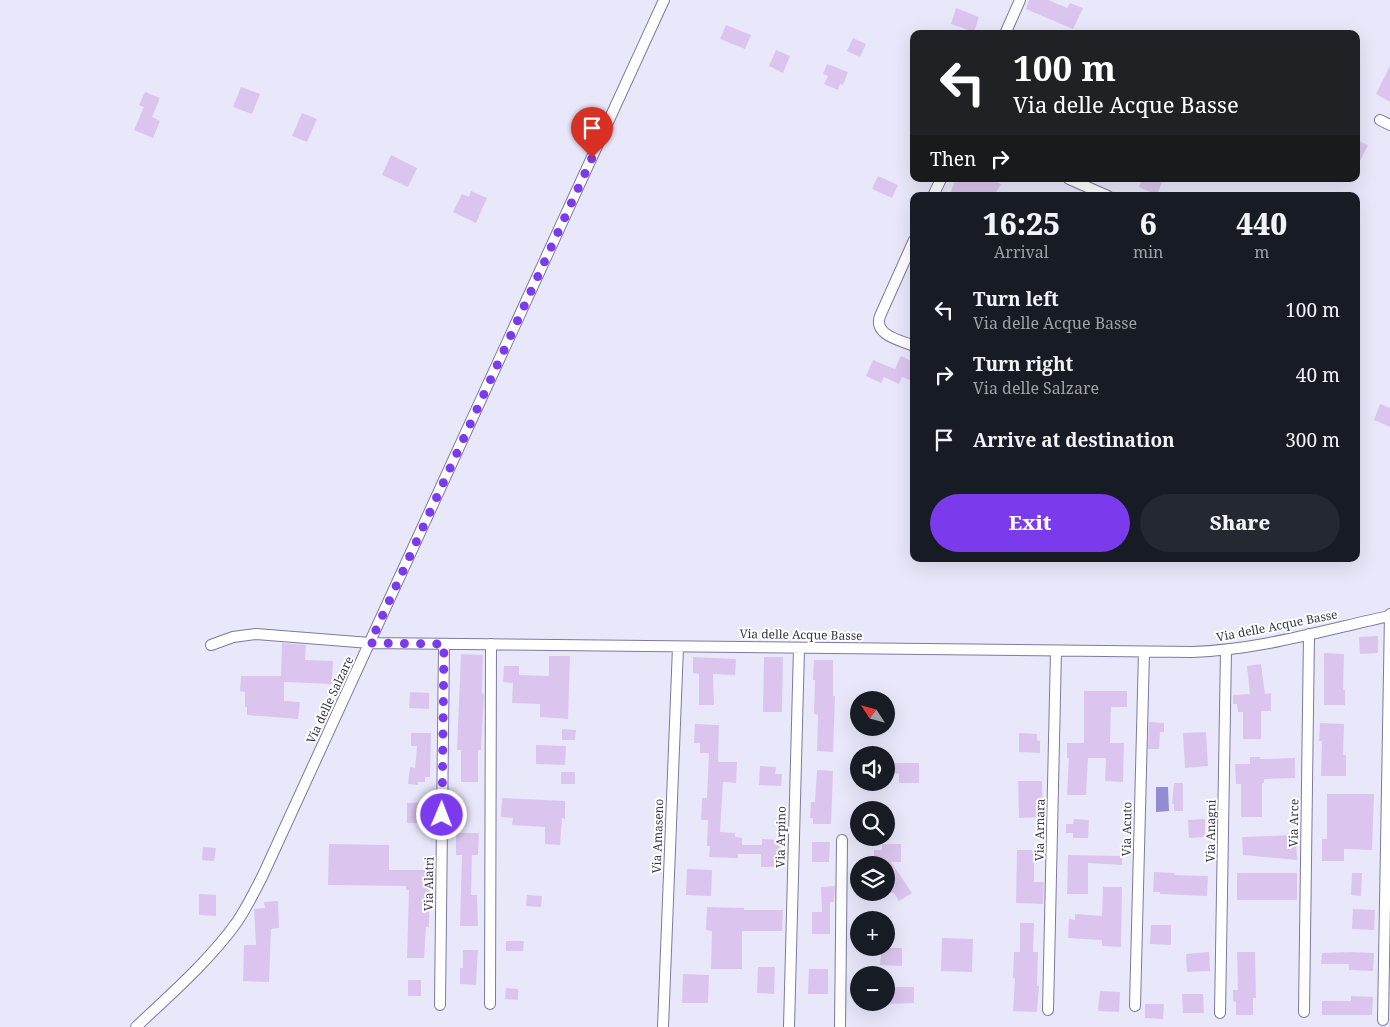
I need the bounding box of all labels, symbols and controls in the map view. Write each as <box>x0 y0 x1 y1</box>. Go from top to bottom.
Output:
text: 100 m <box>1013 44 1116 91</box>
icon: left <box>930 50 995 115</box>
text: Via delle Acque Basse <box>1013 89 1239 119</box>
pin <box>571 107 613 158</box>
icon: arrive <box>578 114 606 142</box>
icon: right <box>986 145 1014 173</box>
text: Then <box>930 146 976 172</box>
text: 16:25 <box>983 203 1060 244</box>
text: 6 <box>1140 203 1157 244</box>
text: 440 <box>1236 203 1287 244</box>
text: Arrival <box>994 241 1049 263</box>
text: min <box>1133 241 1163 263</box>
text: m <box>1254 241 1269 263</box>
text: Turn left <box>973 286 1059 312</box>
icon: left <box>930 296 958 324</box>
text: 100 m <box>1285 297 1340 323</box>
text: Via delle Acque Basse <box>973 312 1137 334</box>
text: Turn right <box>973 351 1073 377</box>
icon: right <box>930 361 958 389</box>
text: 40 m <box>1296 362 1340 388</box>
text: Via delle Salzare <box>973 377 1099 399</box>
icon: arrive <box>930 426 958 454</box>
text: Arrive at destination <box>973 427 1175 453</box>
text: 300 m <box>1285 427 1340 453</box>
button: Exit <box>930 494 1130 552</box>
button: Share <box>1140 494 1340 552</box>
street label: Via delle Acque Basse <box>1215 605 1339 646</box>
street label: Via delle Acque Basse <box>739 625 863 644</box>
street label: Via delle Salzare <box>302 653 357 746</box>
north arrow <box>850 691 895 736</box>
map controls <box>850 691 895 1011</box>
button: sound <box>850 746 895 791</box>
position arrow <box>415 788 467 840</box>
street label: Via Amaseno <box>648 798 667 874</box>
street label: Via Arnara <box>1030 798 1049 861</box>
street label: Via Anagni <box>1201 799 1220 863</box>
street label: Via Arce <box>1285 799 1302 847</box>
button: search <box>850 801 895 846</box>
street label: Via Acuto <box>1118 801 1135 856</box>
street label: Via Arpino <box>771 806 790 868</box>
street label: Via Alatri <box>420 856 437 911</box>
button: layers <box>850 856 895 901</box>
button: + <box>850 911 895 956</box>
button: − <box>850 966 895 1011</box>

